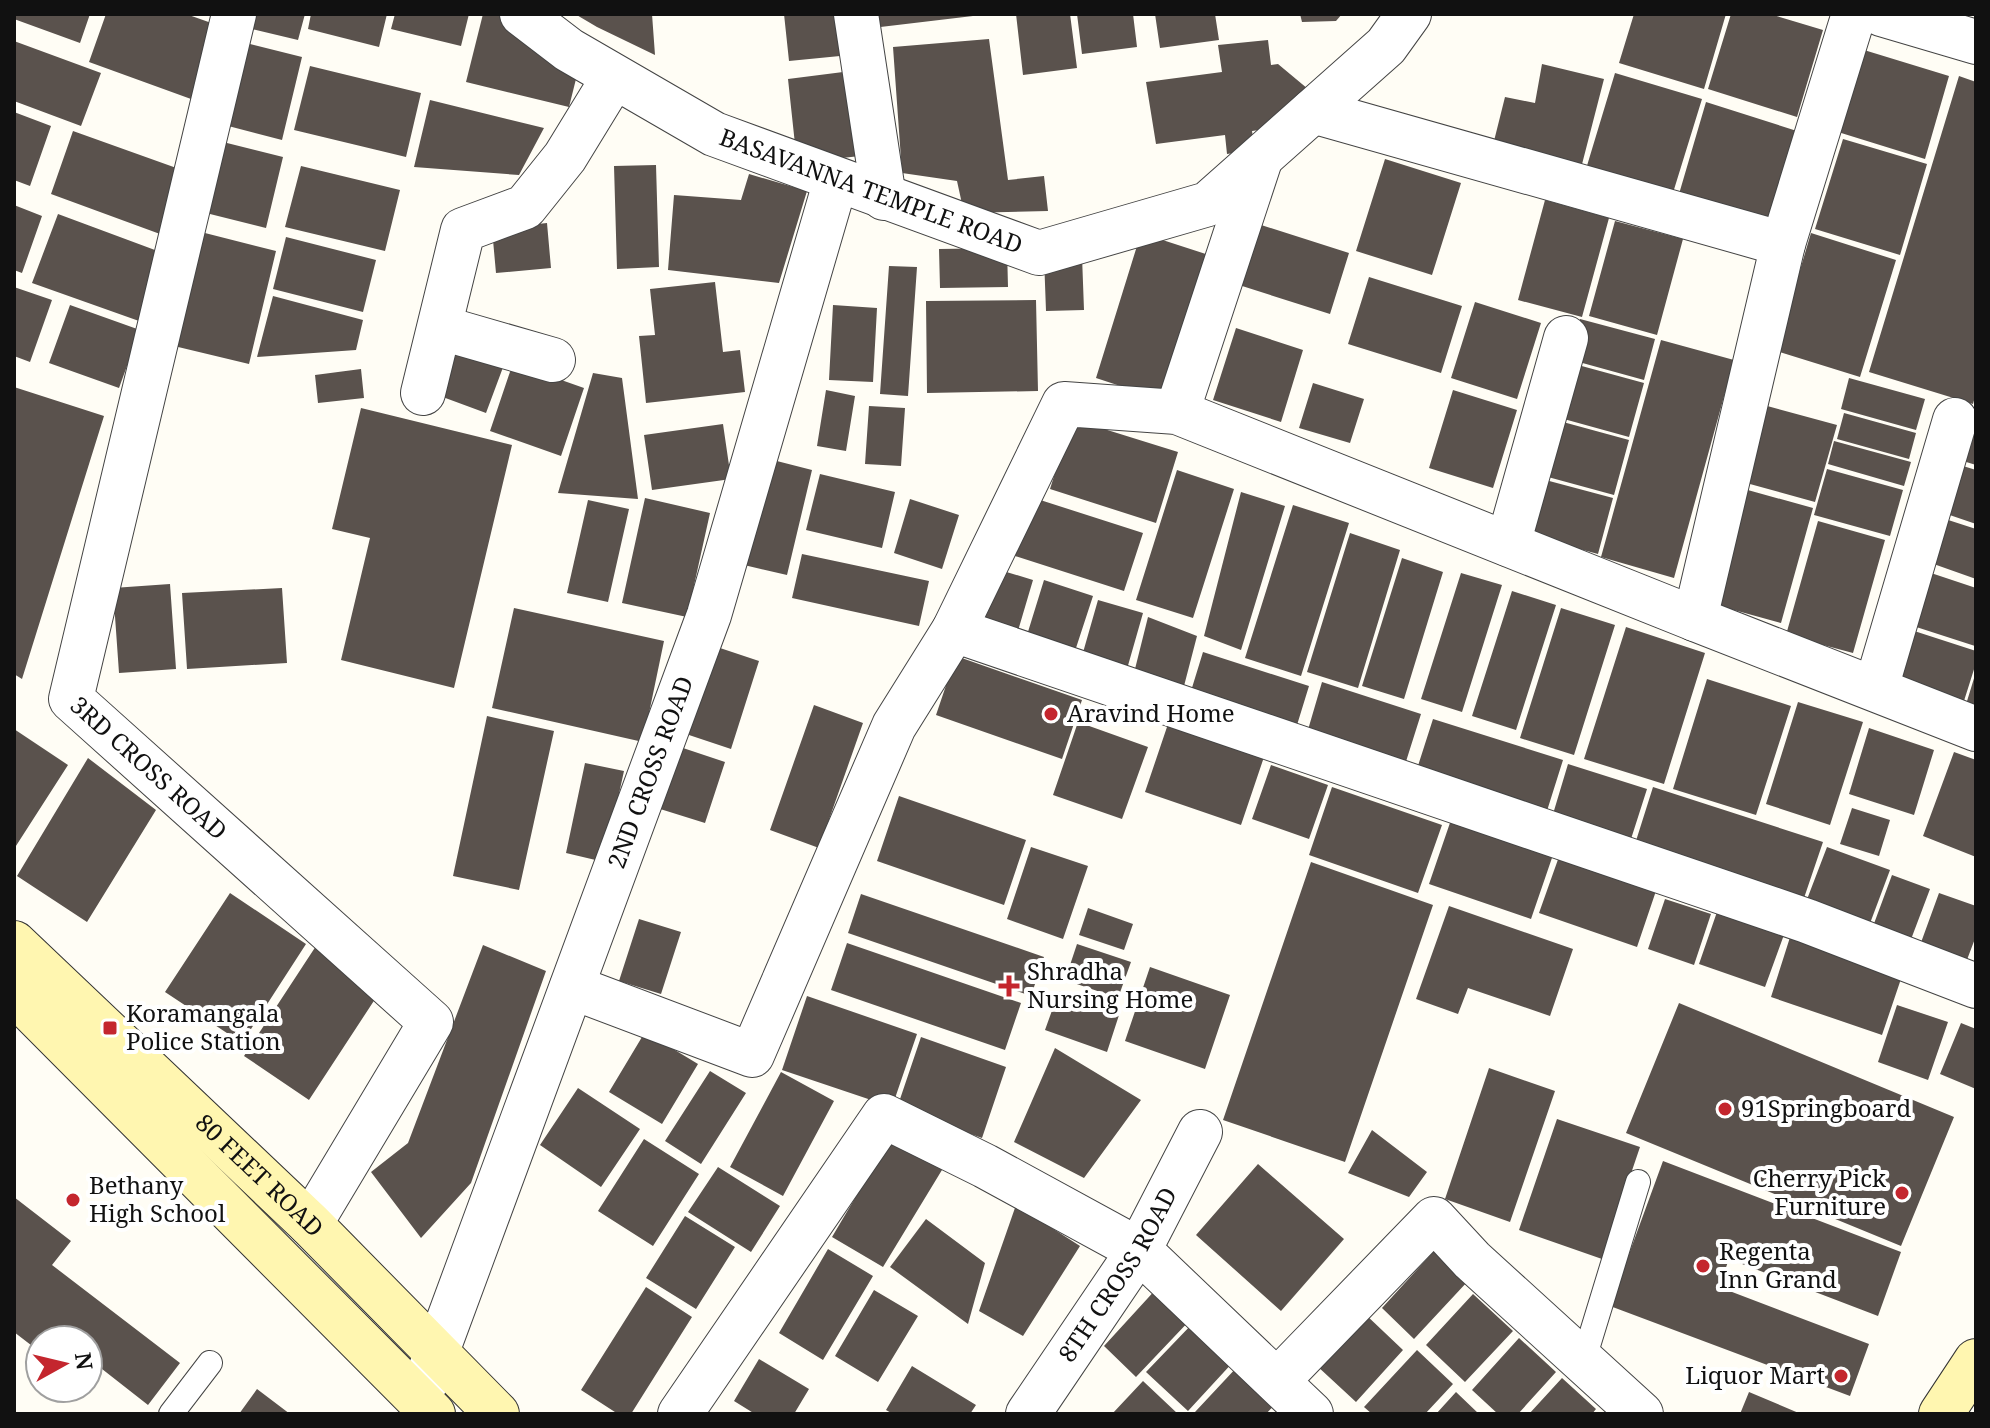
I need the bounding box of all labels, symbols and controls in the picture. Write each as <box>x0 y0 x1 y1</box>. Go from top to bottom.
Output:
street label: BASAVANNA TEMPLE ROAD <box>715 119 1028 261</box>
street label: 2ND CROSS ROAD <box>599 671 700 873</box>
street label: 3RD CROSS ROAD <box>64 688 235 846</box>
place label: Aravind Home <box>1067 696 1235 729</box>
marker: Aravind Home <box>1042 705 1060 723</box>
place label: Shradha Nursing Home <box>1027 954 1193 1015</box>
marker: Shradha Nursing Home <box>998 975 1020 997</box>
place label: Koramangala Police Station <box>126 996 281 1057</box>
marker: Koramangala Police Station <box>101 1019 119 1037</box>
place label: 91Springboard <box>1741 1091 1911 1124</box>
marker: 91Springboard <box>1716 1100 1734 1118</box>
street label: 80 FEET ROAD <box>189 1106 332 1243</box>
place label: Cherry Pick Furniture <box>1753 1161 1887 1222</box>
place label: Bethany High School <box>89 1168 226 1229</box>
street label: 8TH CROSS ROAD <box>1050 1181 1184 1368</box>
marker: Cherry Pick Furniture <box>1893 1184 1911 1202</box>
marker: Bethany High School <box>64 1191 82 1209</box>
place label: Regenta Inn Grand <box>1719 1234 1837 1295</box>
marker: Regenta Inn Grand <box>1694 1257 1712 1275</box>
north arrow <box>24 1324 104 1404</box>
text: N <box>69 1350 101 1372</box>
place label: Liquor Mart <box>1685 1358 1825 1391</box>
marker: Liquor Mart <box>1832 1367 1850 1385</box>

